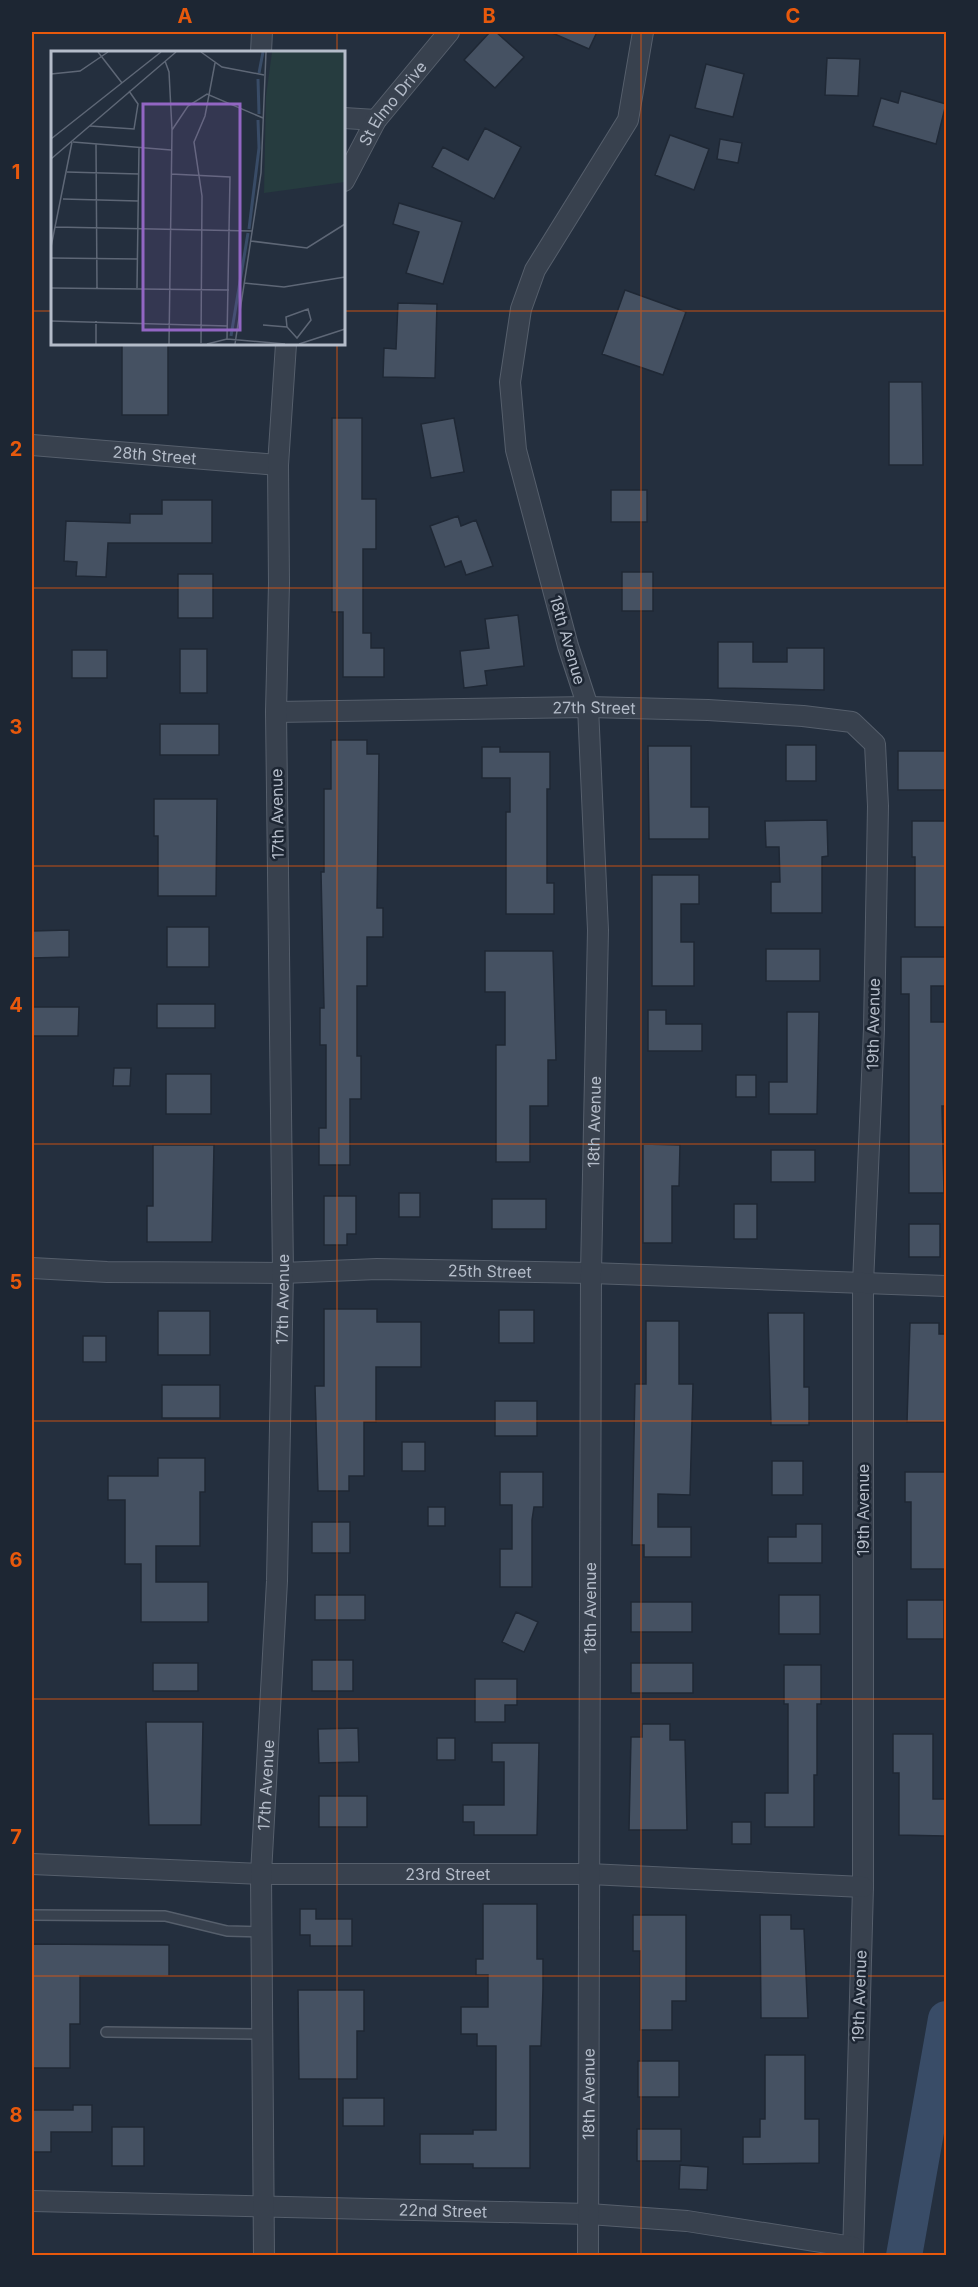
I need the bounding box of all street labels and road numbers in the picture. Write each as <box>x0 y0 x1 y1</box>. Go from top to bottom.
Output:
street label: St Elmo Drive <box>354 57 431 149</box>
street label: 28th Street <box>112 442 197 468</box>
street label: 18th Avenue <box>546 593 590 687</box>
street label: 27th Street <box>552 697 636 718</box>
street label: 17th Avenue <box>266 768 288 860</box>
street label: 19th Avenue <box>862 978 884 1070</box>
street label: 18th Avenue <box>583 1076 605 1168</box>
street label: 17th Avenue <box>272 1254 293 1345</box>
street label: 25th Street <box>448 1260 532 1282</box>
street label: 19th Avenue <box>853 1464 873 1556</box>
street label: 18th Avenue <box>580 1562 600 1654</box>
street label: 17th Avenue <box>253 1739 278 1831</box>
street label: 23rd Street <box>405 1864 490 1884</box>
street label: 19th Avenue <box>847 1950 871 2042</box>
street label: 18th Avenue <box>578 2048 599 2140</box>
street label: 22nd Street <box>398 2200 487 2222</box>

